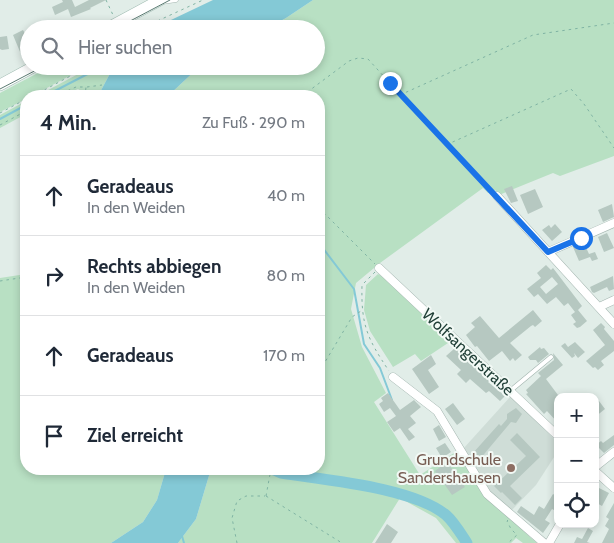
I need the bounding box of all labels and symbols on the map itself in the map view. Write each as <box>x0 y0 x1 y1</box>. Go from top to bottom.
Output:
route end <box>379 72 402 95</box>
route start <box>570 227 593 250</box>
street label: Wolfsangerstraße <box>418 305 518 399</box>
place label: Grundschule Sandershausen <box>398 450 501 487</box>
marker: Grundschule Sandershausen <box>505 462 517 474</box>

